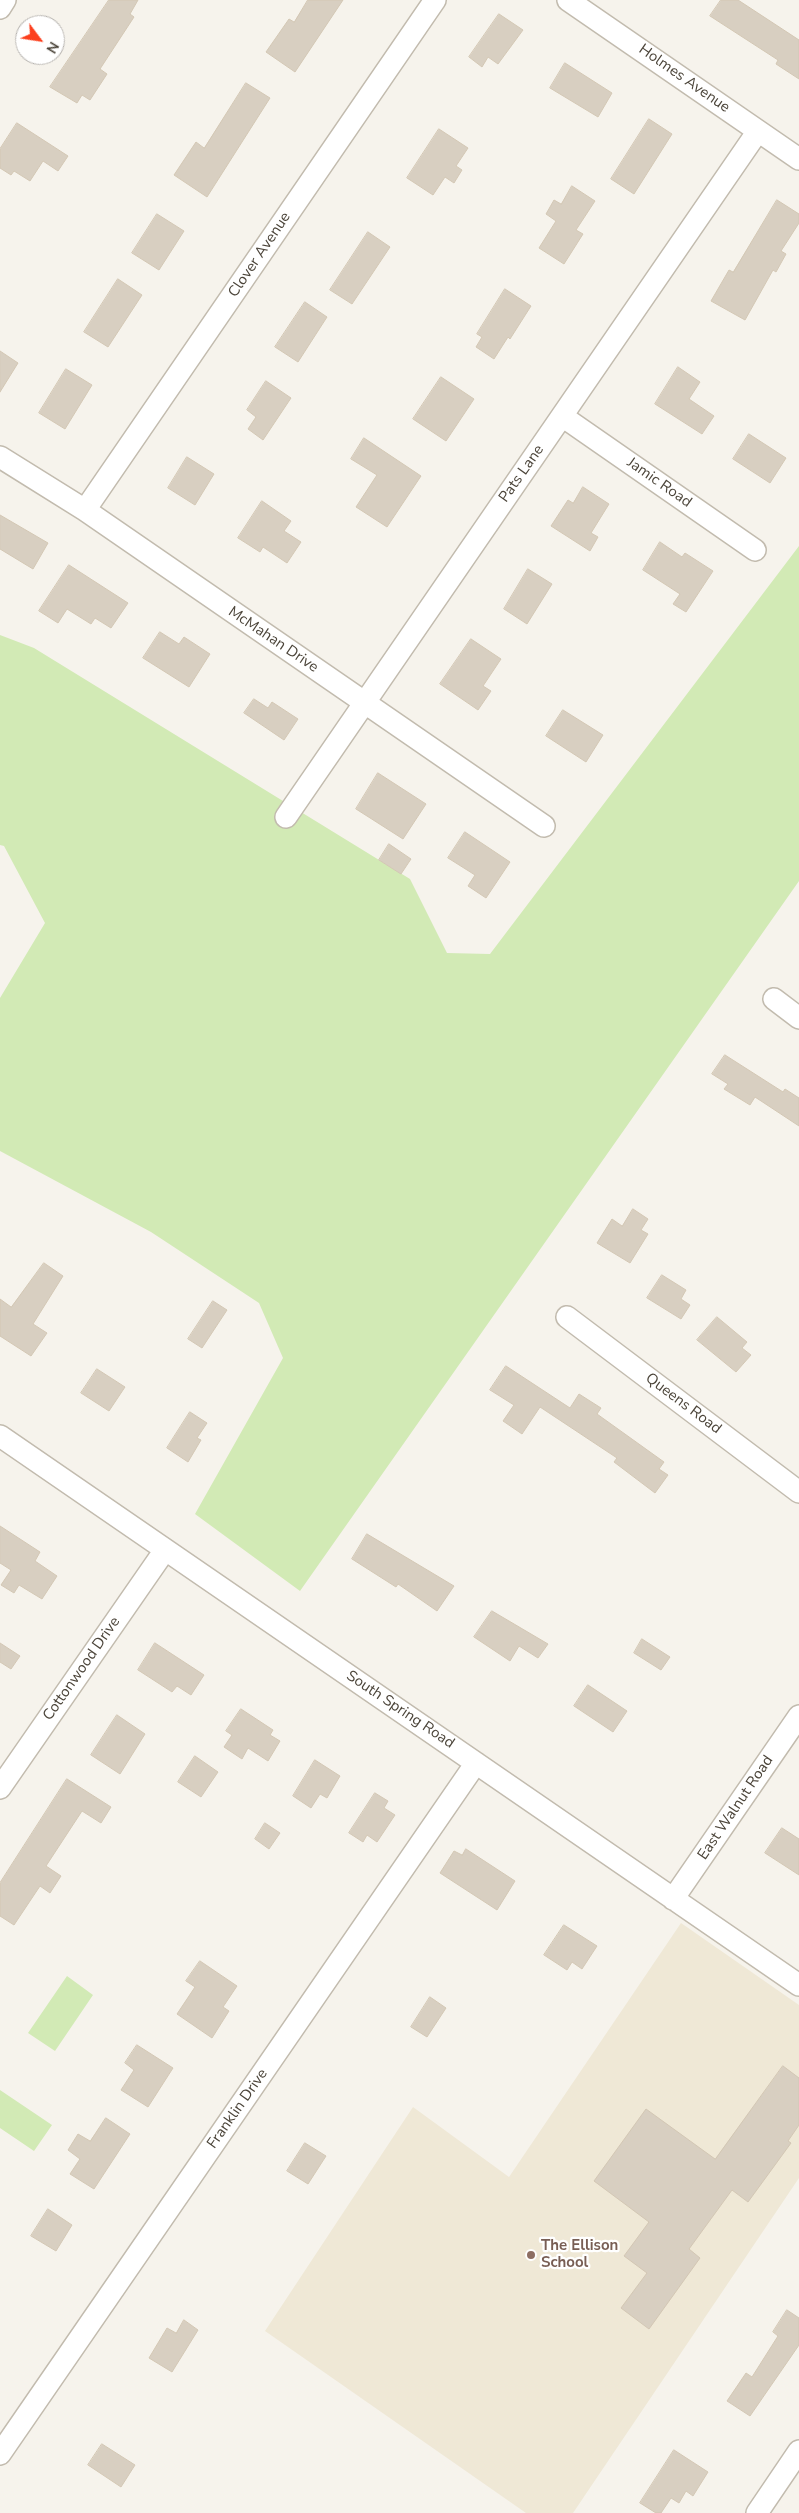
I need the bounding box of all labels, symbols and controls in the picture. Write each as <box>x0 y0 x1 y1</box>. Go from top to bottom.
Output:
north arrow <box>15 15 65 65</box>
text: N <box>42 38 63 57</box>
street label: Holmes Avenue <box>635 41 733 117</box>
street label: Clover Avenue <box>225 209 295 301</box>
street label: Pats Lane <box>496 442 548 506</box>
street label: Jamic Road <box>623 454 695 512</box>
street label: McMahan Drive <box>224 603 322 677</box>
street label: Queens Road <box>641 1370 725 1438</box>
street label: Cottonwood Drive <box>40 1614 124 1724</box>
street label: South Spring Road <box>343 1667 457 1753</box>
street label: East Walnut Road <box>694 1752 778 1864</box>
street label: Franklin Drive <box>204 2066 272 2152</box>
place label: The Ellison School <box>541 2237 618 2272</box>
marker: The Ellison School <box>525 2249 537 2261</box>

